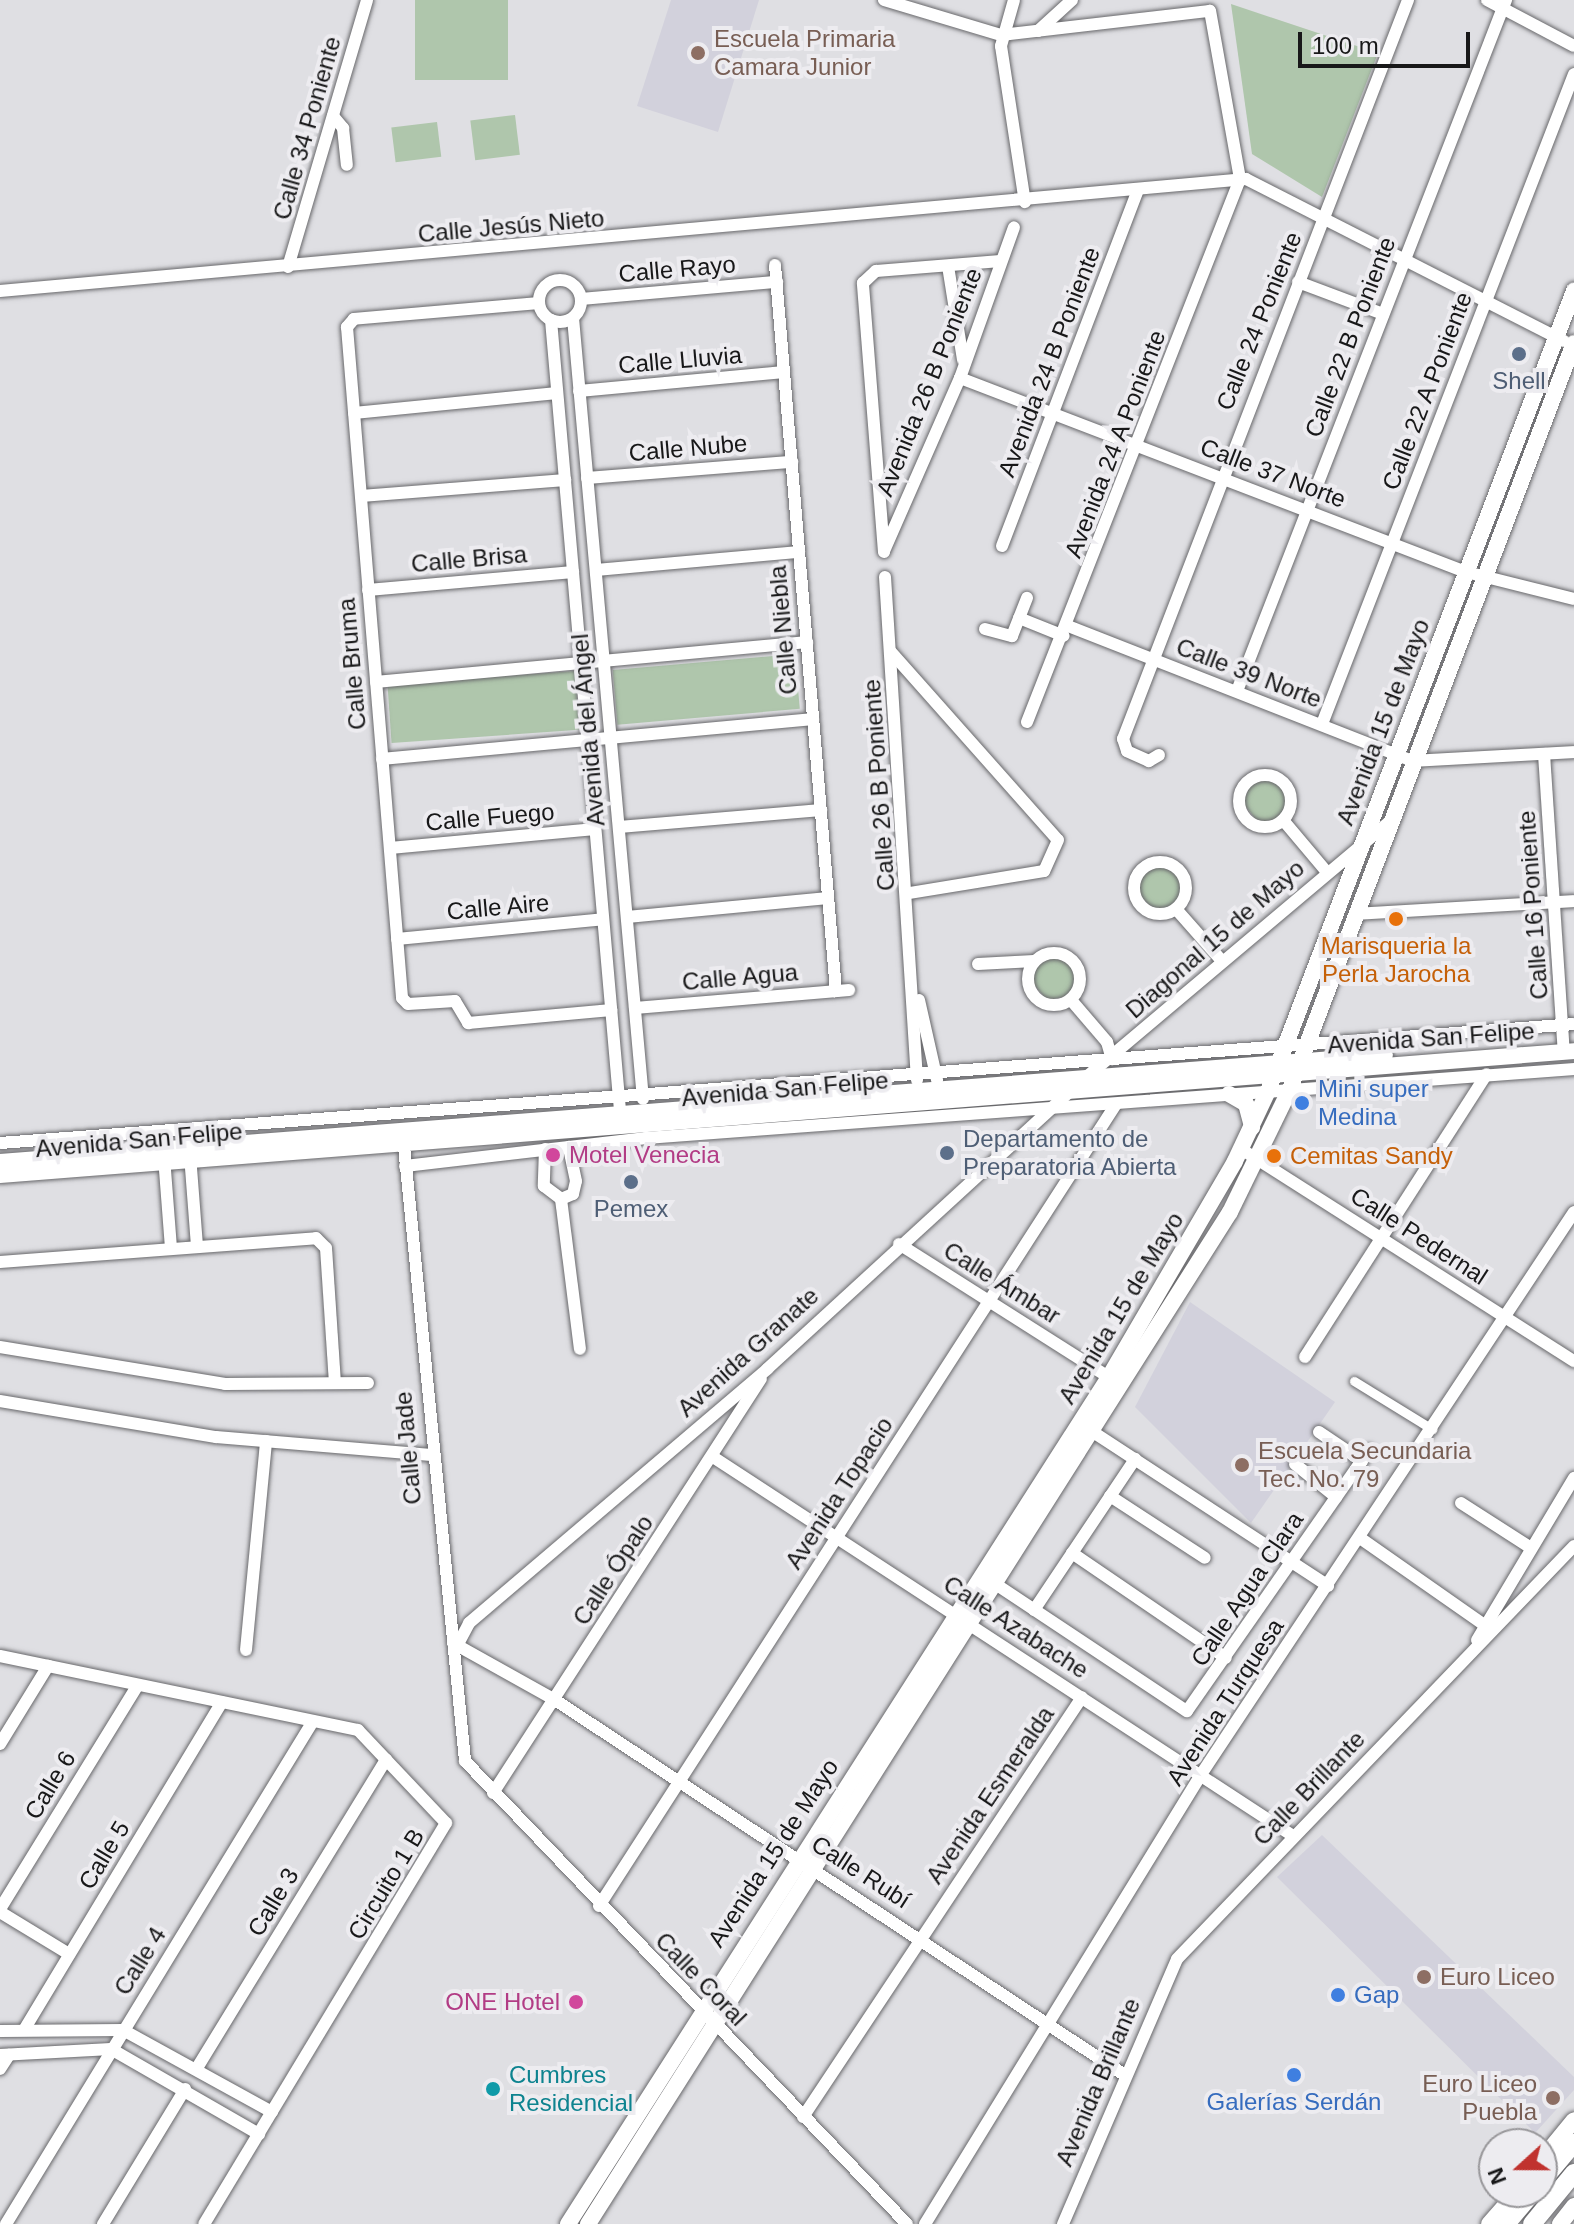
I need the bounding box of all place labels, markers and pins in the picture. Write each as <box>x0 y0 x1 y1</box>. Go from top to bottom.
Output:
place label: Escuela Primaria Camara Junior <box>714 25 895 81</box>
marker: Escuela Primaria Camara Junior <box>689 44 707 62</box>
marker: Shell <box>1510 345 1528 363</box>
place label: Shell <box>1492 367 1546 395</box>
marker: Marisqueria la Perla Jarocha <box>1387 910 1405 928</box>
place label: Marisqueria la Perla Jarocha <box>1321 932 1471 988</box>
place label: Mini super Medina <box>1318 1075 1429 1131</box>
marker: Mini super Medina <box>1293 1094 1311 1112</box>
place label: Departamento de Preparatoria Abierta <box>963 1125 1178 1181</box>
place label: Motel Venecia <box>569 1141 720 1169</box>
place label: Cemitas Sandy <box>1290 1142 1453 1170</box>
marker: Departamento de Preparatoria Abierta <box>938 1144 956 1162</box>
marker: Motel Venecia <box>544 1146 562 1164</box>
marker: Cemitas Sandy <box>1265 1147 1283 1165</box>
marker: Pemex <box>622 1173 640 1191</box>
place label: Pemex <box>594 1195 668 1223</box>
place label: Escuela Secundaria Tec. No. 79 <box>1258 1437 1471 1493</box>
marker: Escuela Secundaria Tec. No. 79 <box>1233 1456 1251 1474</box>
place label: Euro Liceo <box>1440 1963 1555 1991</box>
marker: Euro Liceo <box>1415 1968 1433 1986</box>
place label: Gap <box>1354 1981 1399 2009</box>
marker: Gap <box>1329 1986 1347 2004</box>
place label: ONE Hotel <box>445 1988 560 2016</box>
marker: ONE Hotel <box>567 1993 585 2011</box>
place label: Cumbres Residencial <box>509 2061 633 2117</box>
marker: Galerías Serdán <box>1285 2066 1303 2084</box>
place label: Euro Liceo Puebla <box>1422 2070 1537 2126</box>
marker: Cumbres Residencial <box>484 2080 502 2098</box>
place label: Galerías Serdán <box>1207 2088 1381 2116</box>
marker: Euro Liceo Puebla <box>1544 2089 1562 2107</box>

